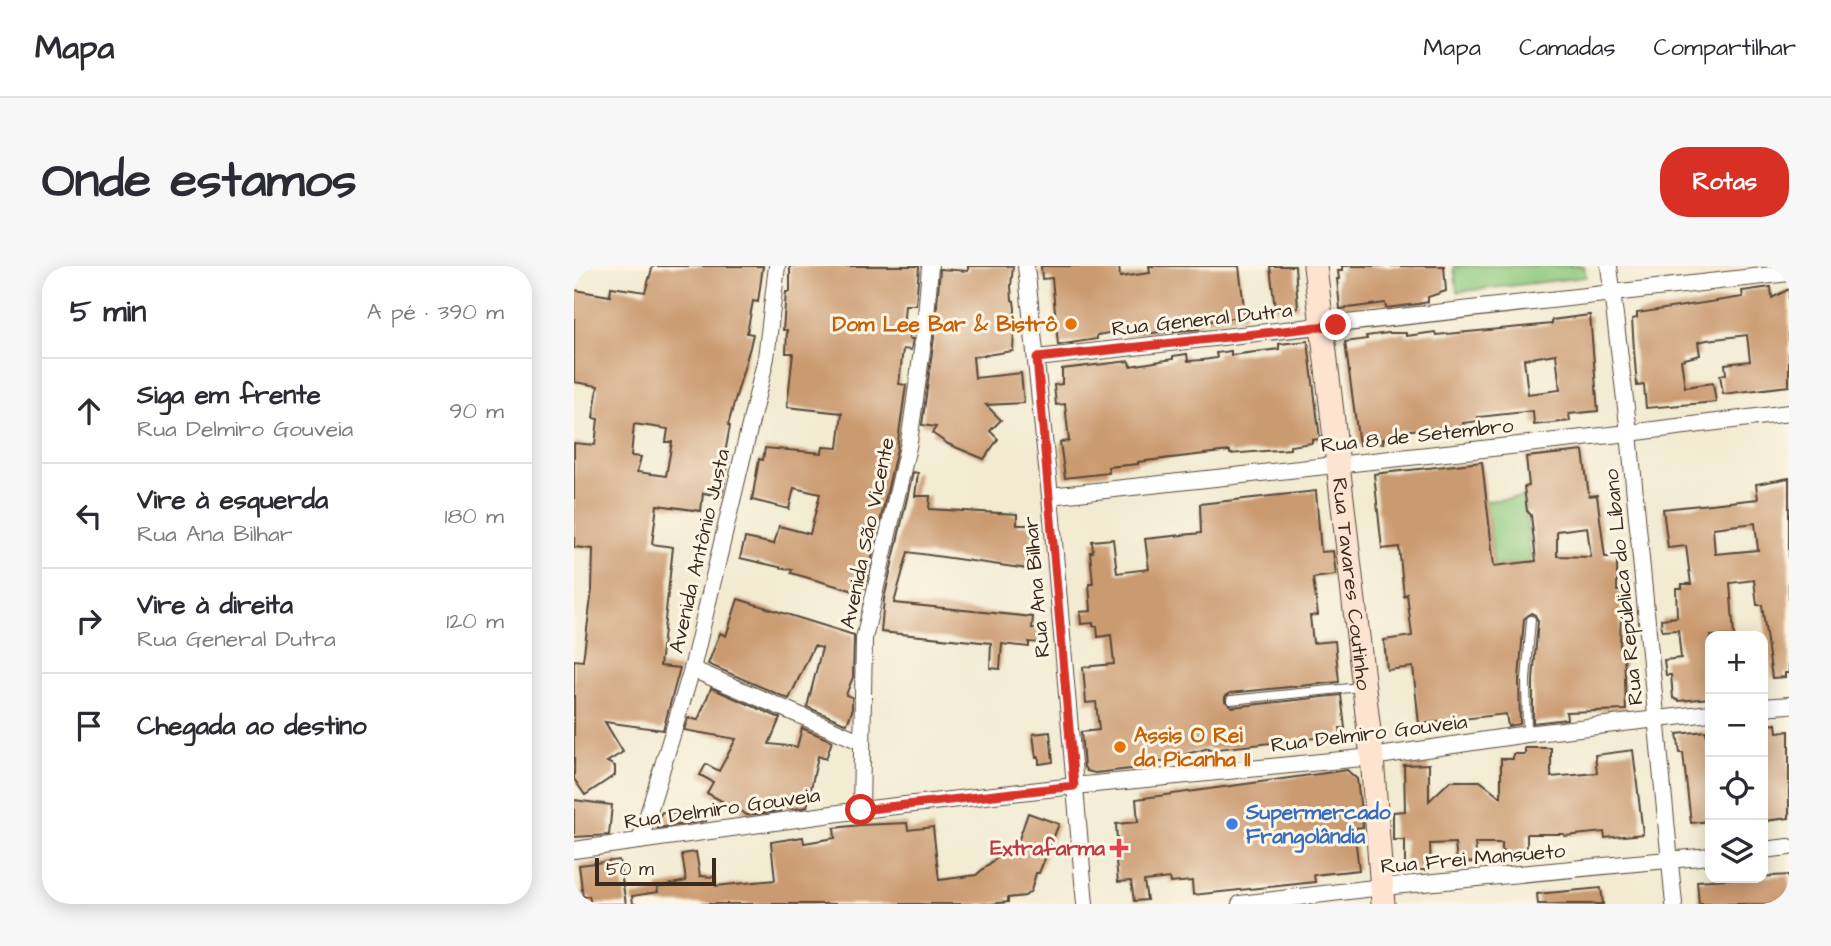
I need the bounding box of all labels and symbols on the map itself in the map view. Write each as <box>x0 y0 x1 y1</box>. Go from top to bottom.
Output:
street label: Rua General Dutra <box>1110 296 1294 343</box>
route end <box>1320 309 1351 340</box>
place label: Dom Lee Bar & Bistrô <box>833 310 1057 339</box>
marker: Dom Lee Bar & Bistrô <box>1063 316 1079 332</box>
street label: Rua 8 de Setembro <box>1319 411 1515 460</box>
street label: Avenida São Vicente <box>833 435 902 631</box>
street label: Avenida Antônio Justa <box>662 446 737 656</box>
street label: Rua República do Líbano <box>1597 467 1651 707</box>
street label: Rua Tavares Coutinho <box>1325 476 1378 692</box>
street label: Rua Ana Bilhar <box>1016 515 1057 659</box>
street label: Rua Delmiro Gouveia <box>1269 707 1469 760</box>
place label: Assis O Rei da Picanha II <box>1133 721 1251 774</box>
marker: Assis O Rei da Picanha II <box>1112 739 1128 755</box>
street label: Rua Delmiro Gouveia <box>622 780 822 837</box>
route start <box>845 794 876 825</box>
place label: Supermercado Frangolândia <box>1245 798 1391 853</box>
marker: Supermercado Frangolândia <box>1224 816 1240 832</box>
place label: Extrafarma <box>990 834 1105 863</box>
street label: Rua Frei Mansueto <box>1380 836 1567 881</box>
marker: Extrafarma <box>1111 840 1127 856</box>
scale bar <box>595 855 716 887</box>

